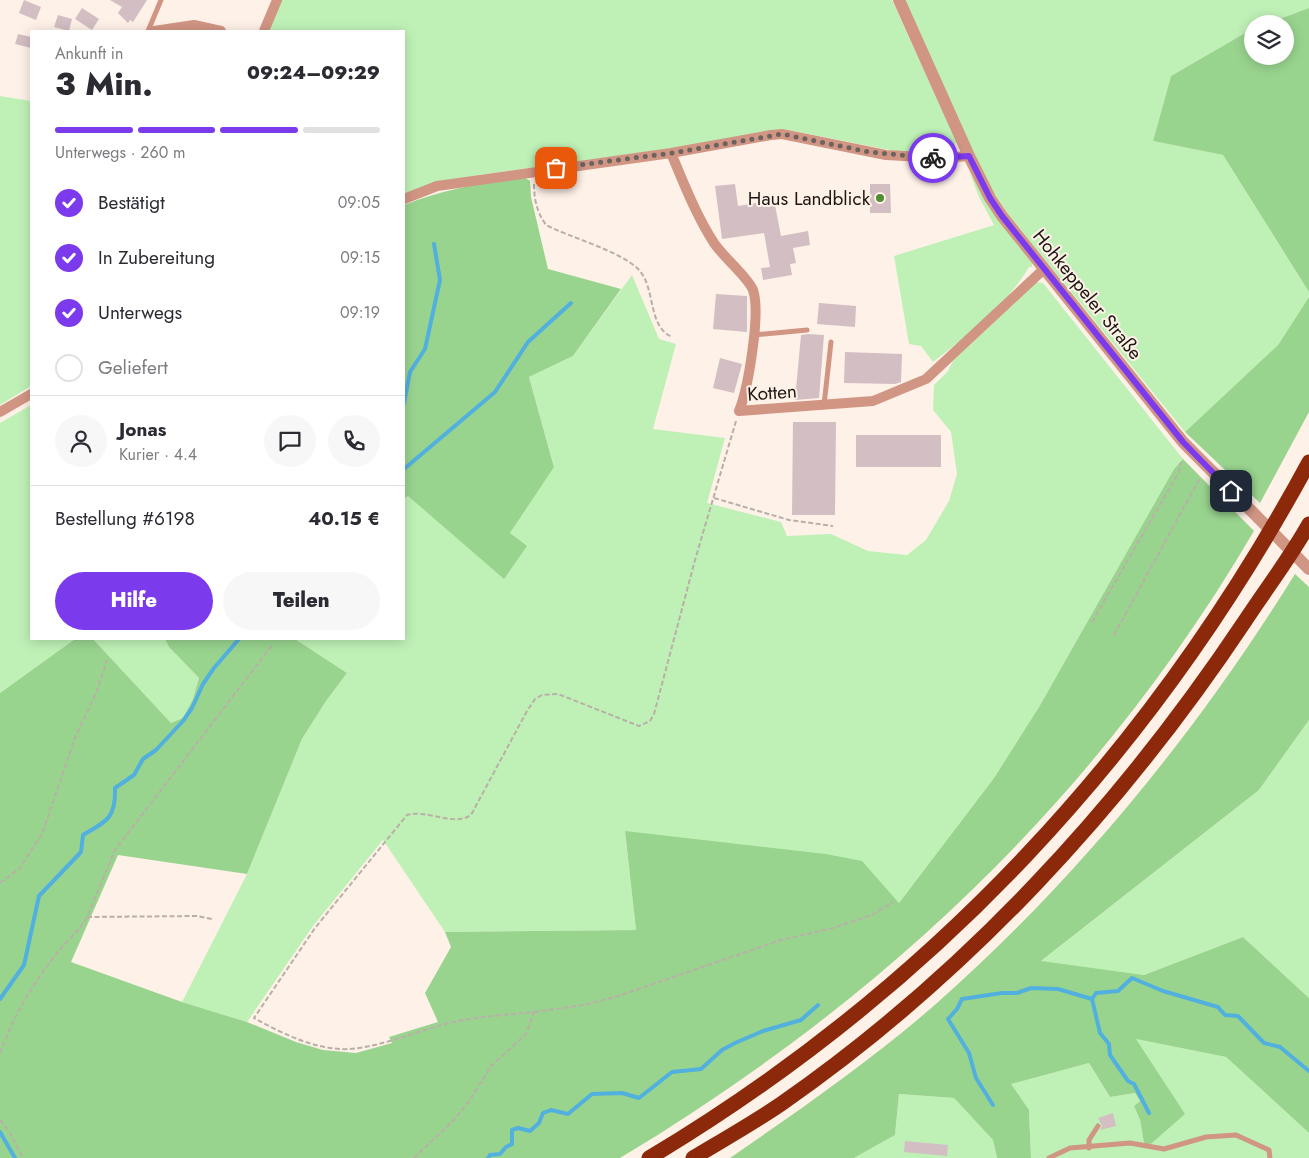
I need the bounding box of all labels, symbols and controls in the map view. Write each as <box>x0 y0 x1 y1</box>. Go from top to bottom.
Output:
map controls <box>1244 15 1294 65</box>
button: layers <box>1244 15 1294 65</box>
text: Ankunft in <box>55 42 123 65</box>
text: 09:24–09:29 <box>247 59 380 86</box>
text: 3 Min. <box>55 61 153 107</box>
courier <box>908 133 958 183</box>
text: Unterwegs · 260 m <box>55 141 186 164</box>
icon: bike <box>919 144 947 172</box>
pin <box>535 147 577 189</box>
icon: bag <box>542 154 570 182</box>
place label: Haus Landblick <box>748 185 871 212</box>
icon: check <box>55 189 83 217</box>
text: Bestätigt <box>98 189 165 216</box>
text: 09:05 <box>338 191 380 214</box>
marker: Haus Landblick <box>874 192 886 204</box>
street label: Hohkeppeler Straße <box>1027 223 1149 365</box>
icon: check <box>55 244 83 272</box>
text: In Zubereitung <box>98 244 215 271</box>
text: 09:15 <box>340 246 380 269</box>
icon: check <box>55 299 83 327</box>
text: Unterwegs <box>98 299 182 326</box>
text: 09:19 <box>340 301 380 324</box>
text: Geliefert <box>98 354 168 381</box>
street label: Kotten <box>746 377 798 408</box>
button: person <box>55 415 107 467</box>
button: chat <box>264 415 316 467</box>
button: phone <box>328 415 380 467</box>
text: Jonas <box>119 416 166 443</box>
text: Kurier · 4.4 <box>119 443 197 466</box>
pin <box>1210 470 1252 512</box>
icon: home <box>1217 477 1245 505</box>
text: Bestellung #6198 <box>55 505 195 532</box>
text: 40.15 € <box>308 505 380 532</box>
button: Hilfe <box>55 572 213 630</box>
button: Teilen <box>223 572 380 630</box>

